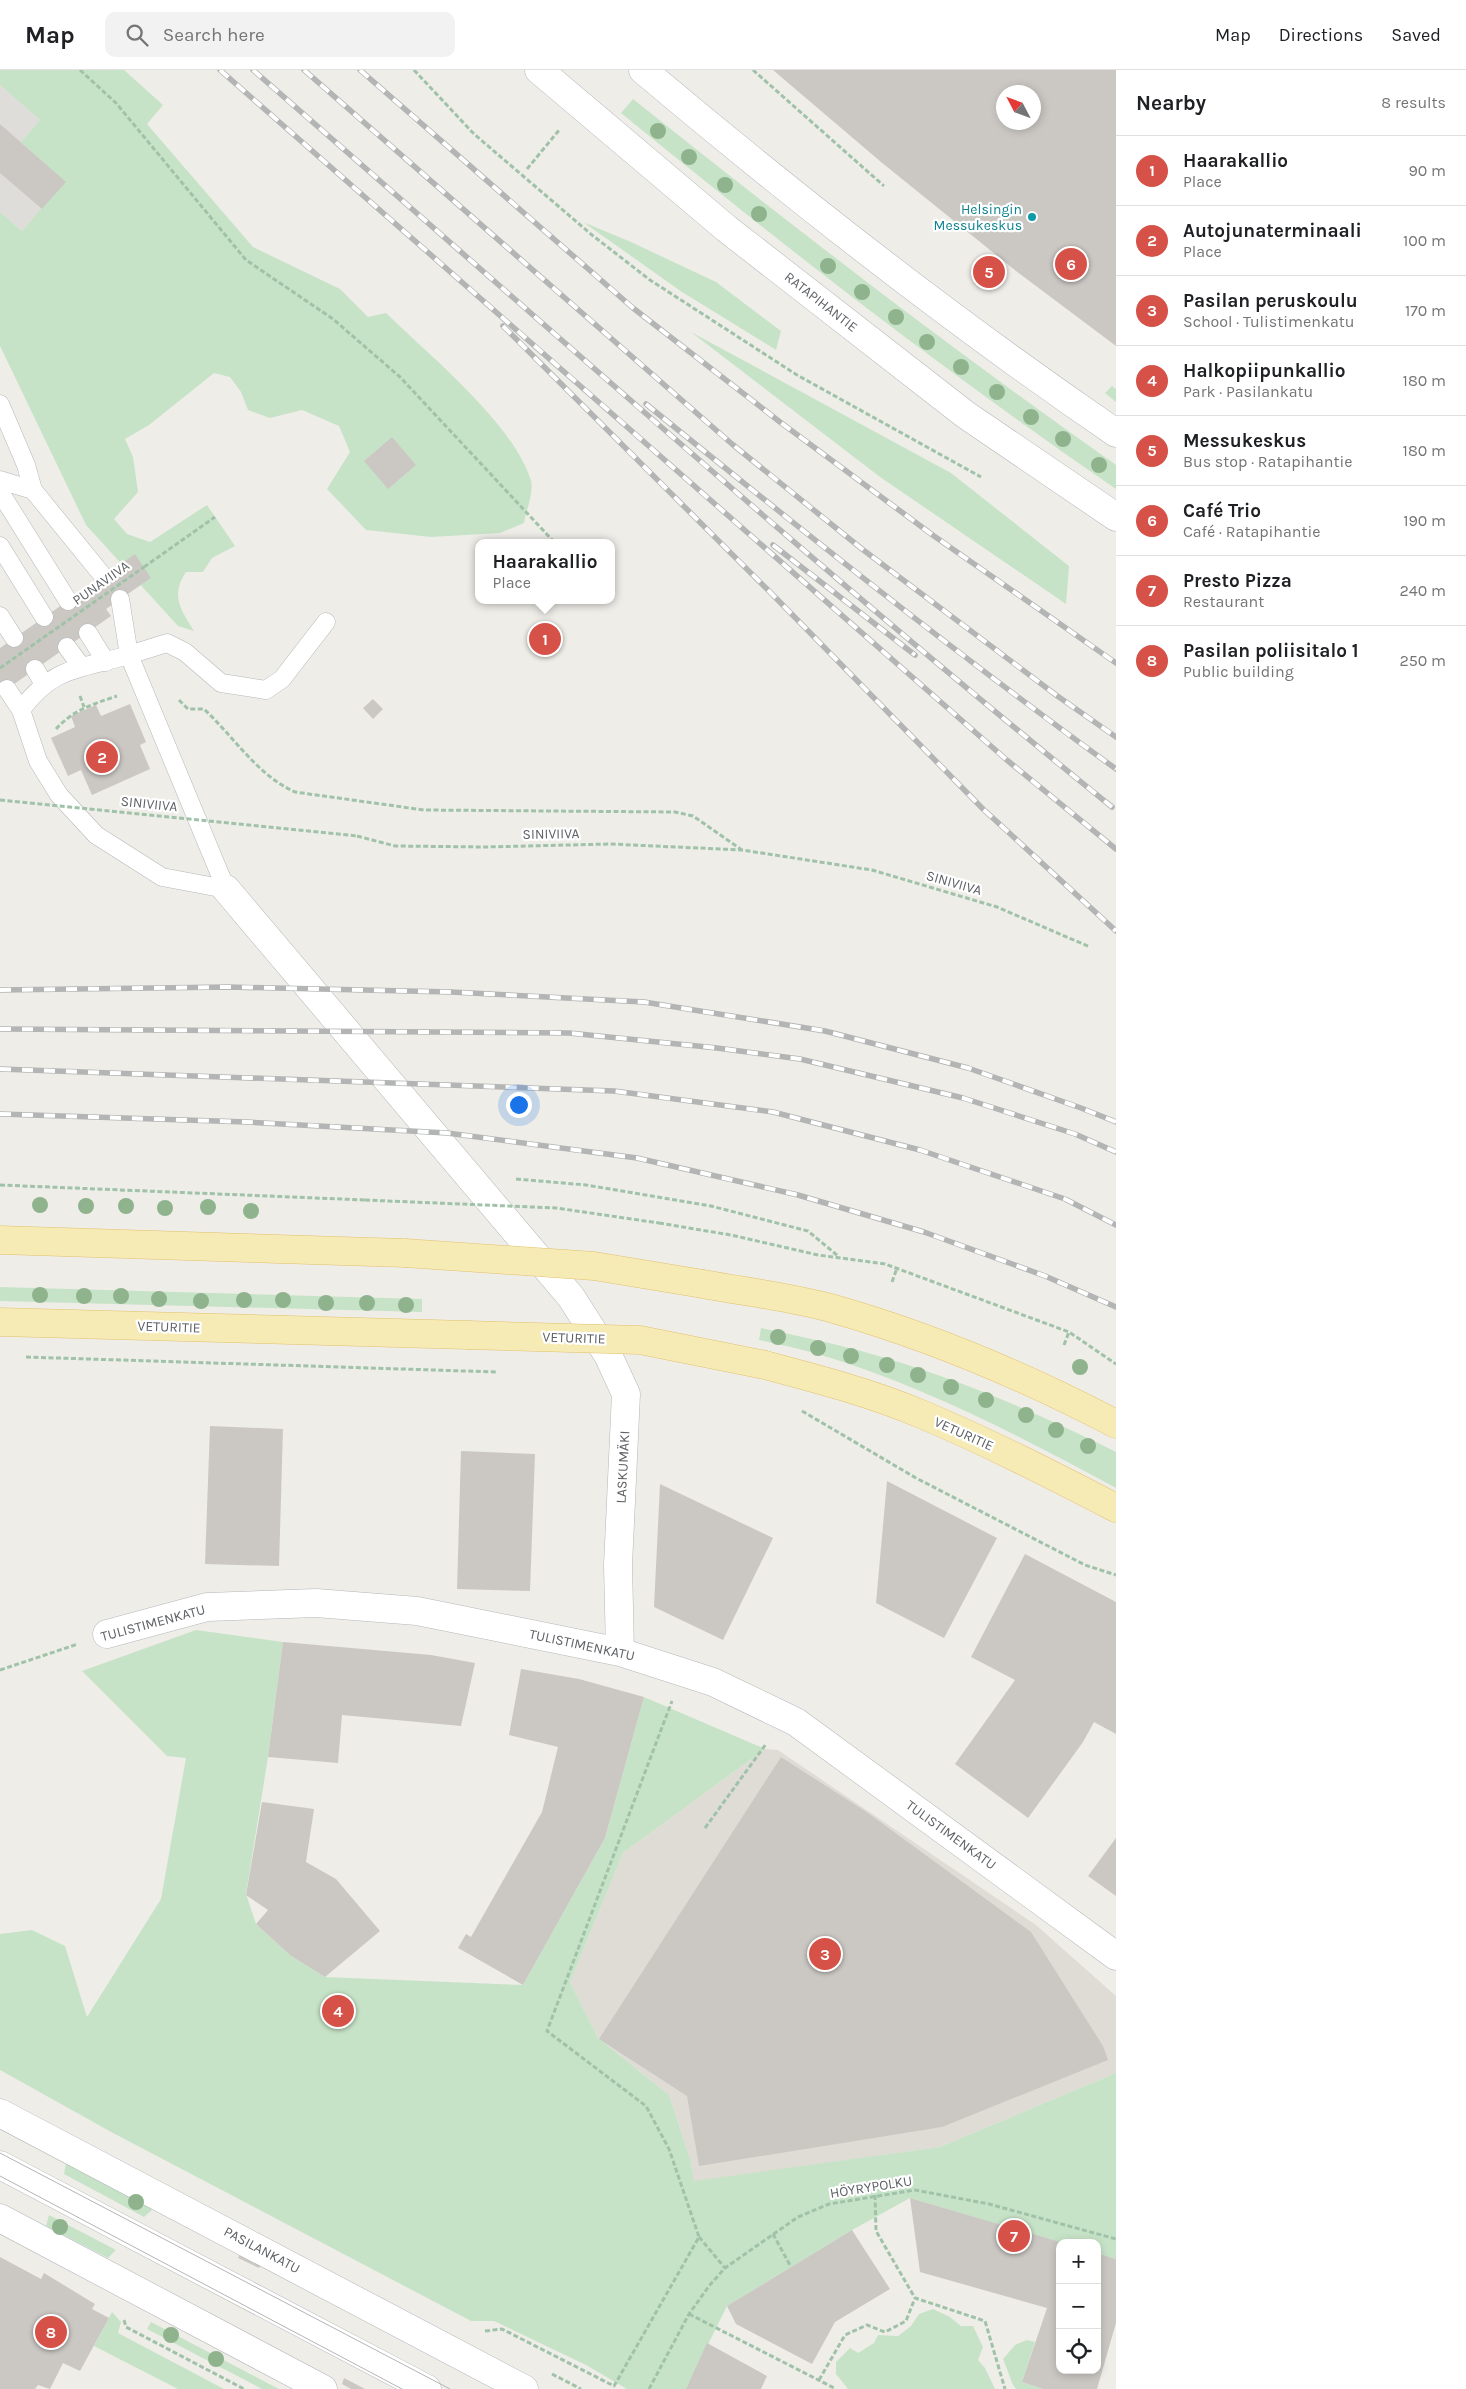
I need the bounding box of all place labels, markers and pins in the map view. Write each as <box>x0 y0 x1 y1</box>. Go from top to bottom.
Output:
place label: Helsingin Messukeskus <box>934 201 1022 234</box>
marker: Helsingin Messukeskus <box>1026 211 1038 223</box>
pin: 6 <box>1055 245 1087 283</box>
pin: 5 <box>973 253 1005 291</box>
pin: 1 <box>529 620 561 658</box>
pin: 2 <box>86 738 118 776</box>
pin: 3 <box>809 1935 841 1973</box>
pin: 4 <box>322 1992 354 2030</box>
pin: 7 <box>998 2217 1030 2255</box>
pin: 8 <box>35 2313 67 2351</box>

